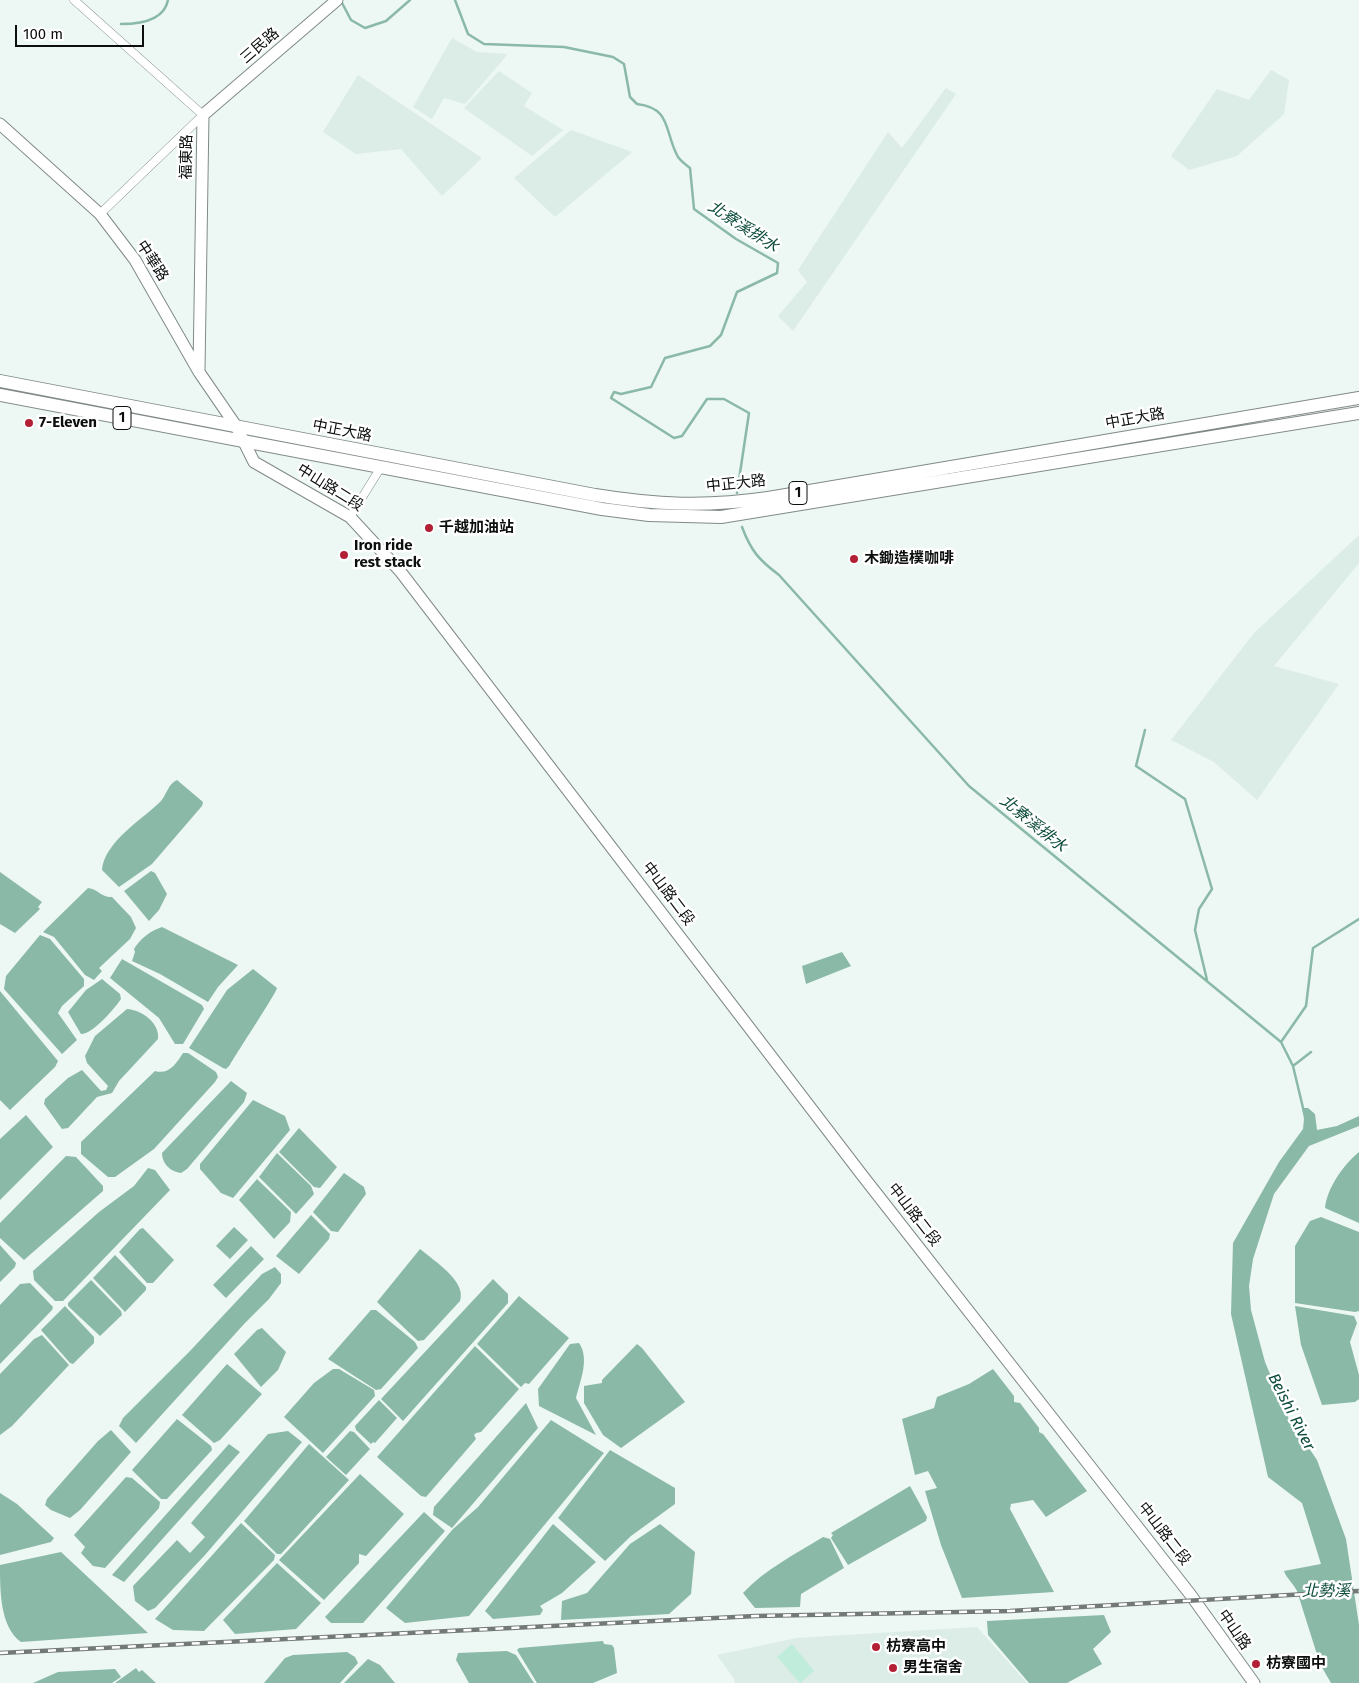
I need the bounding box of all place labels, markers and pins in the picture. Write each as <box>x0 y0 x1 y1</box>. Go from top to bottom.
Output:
place label: 7-Eleven <box>39 414 97 432</box>
marker: 7-Eleven <box>23 417 35 429</box>
place label: 千越加油站 <box>439 519 514 537</box>
marker: 千越加油站 <box>423 522 435 534</box>
place label: Iron ride rest stack <box>354 537 421 572</box>
marker: Iron ride rest stack <box>338 549 350 561</box>
place label: 木鋤造樸咖啡 <box>864 550 954 568</box>
marker: 木鋤造樸咖啡 <box>848 553 860 565</box>
place label: 枋寮高中 <box>886 1638 946 1656</box>
marker: 枋寮高中 <box>870 1641 882 1653</box>
place label: 枋寮國中 <box>1266 1655 1326 1673</box>
marker: 枋寮國中 <box>1250 1658 1262 1670</box>
place label: 男生宿舍 <box>903 1659 963 1677</box>
marker: 男生宿舍 <box>887 1662 899 1674</box>

